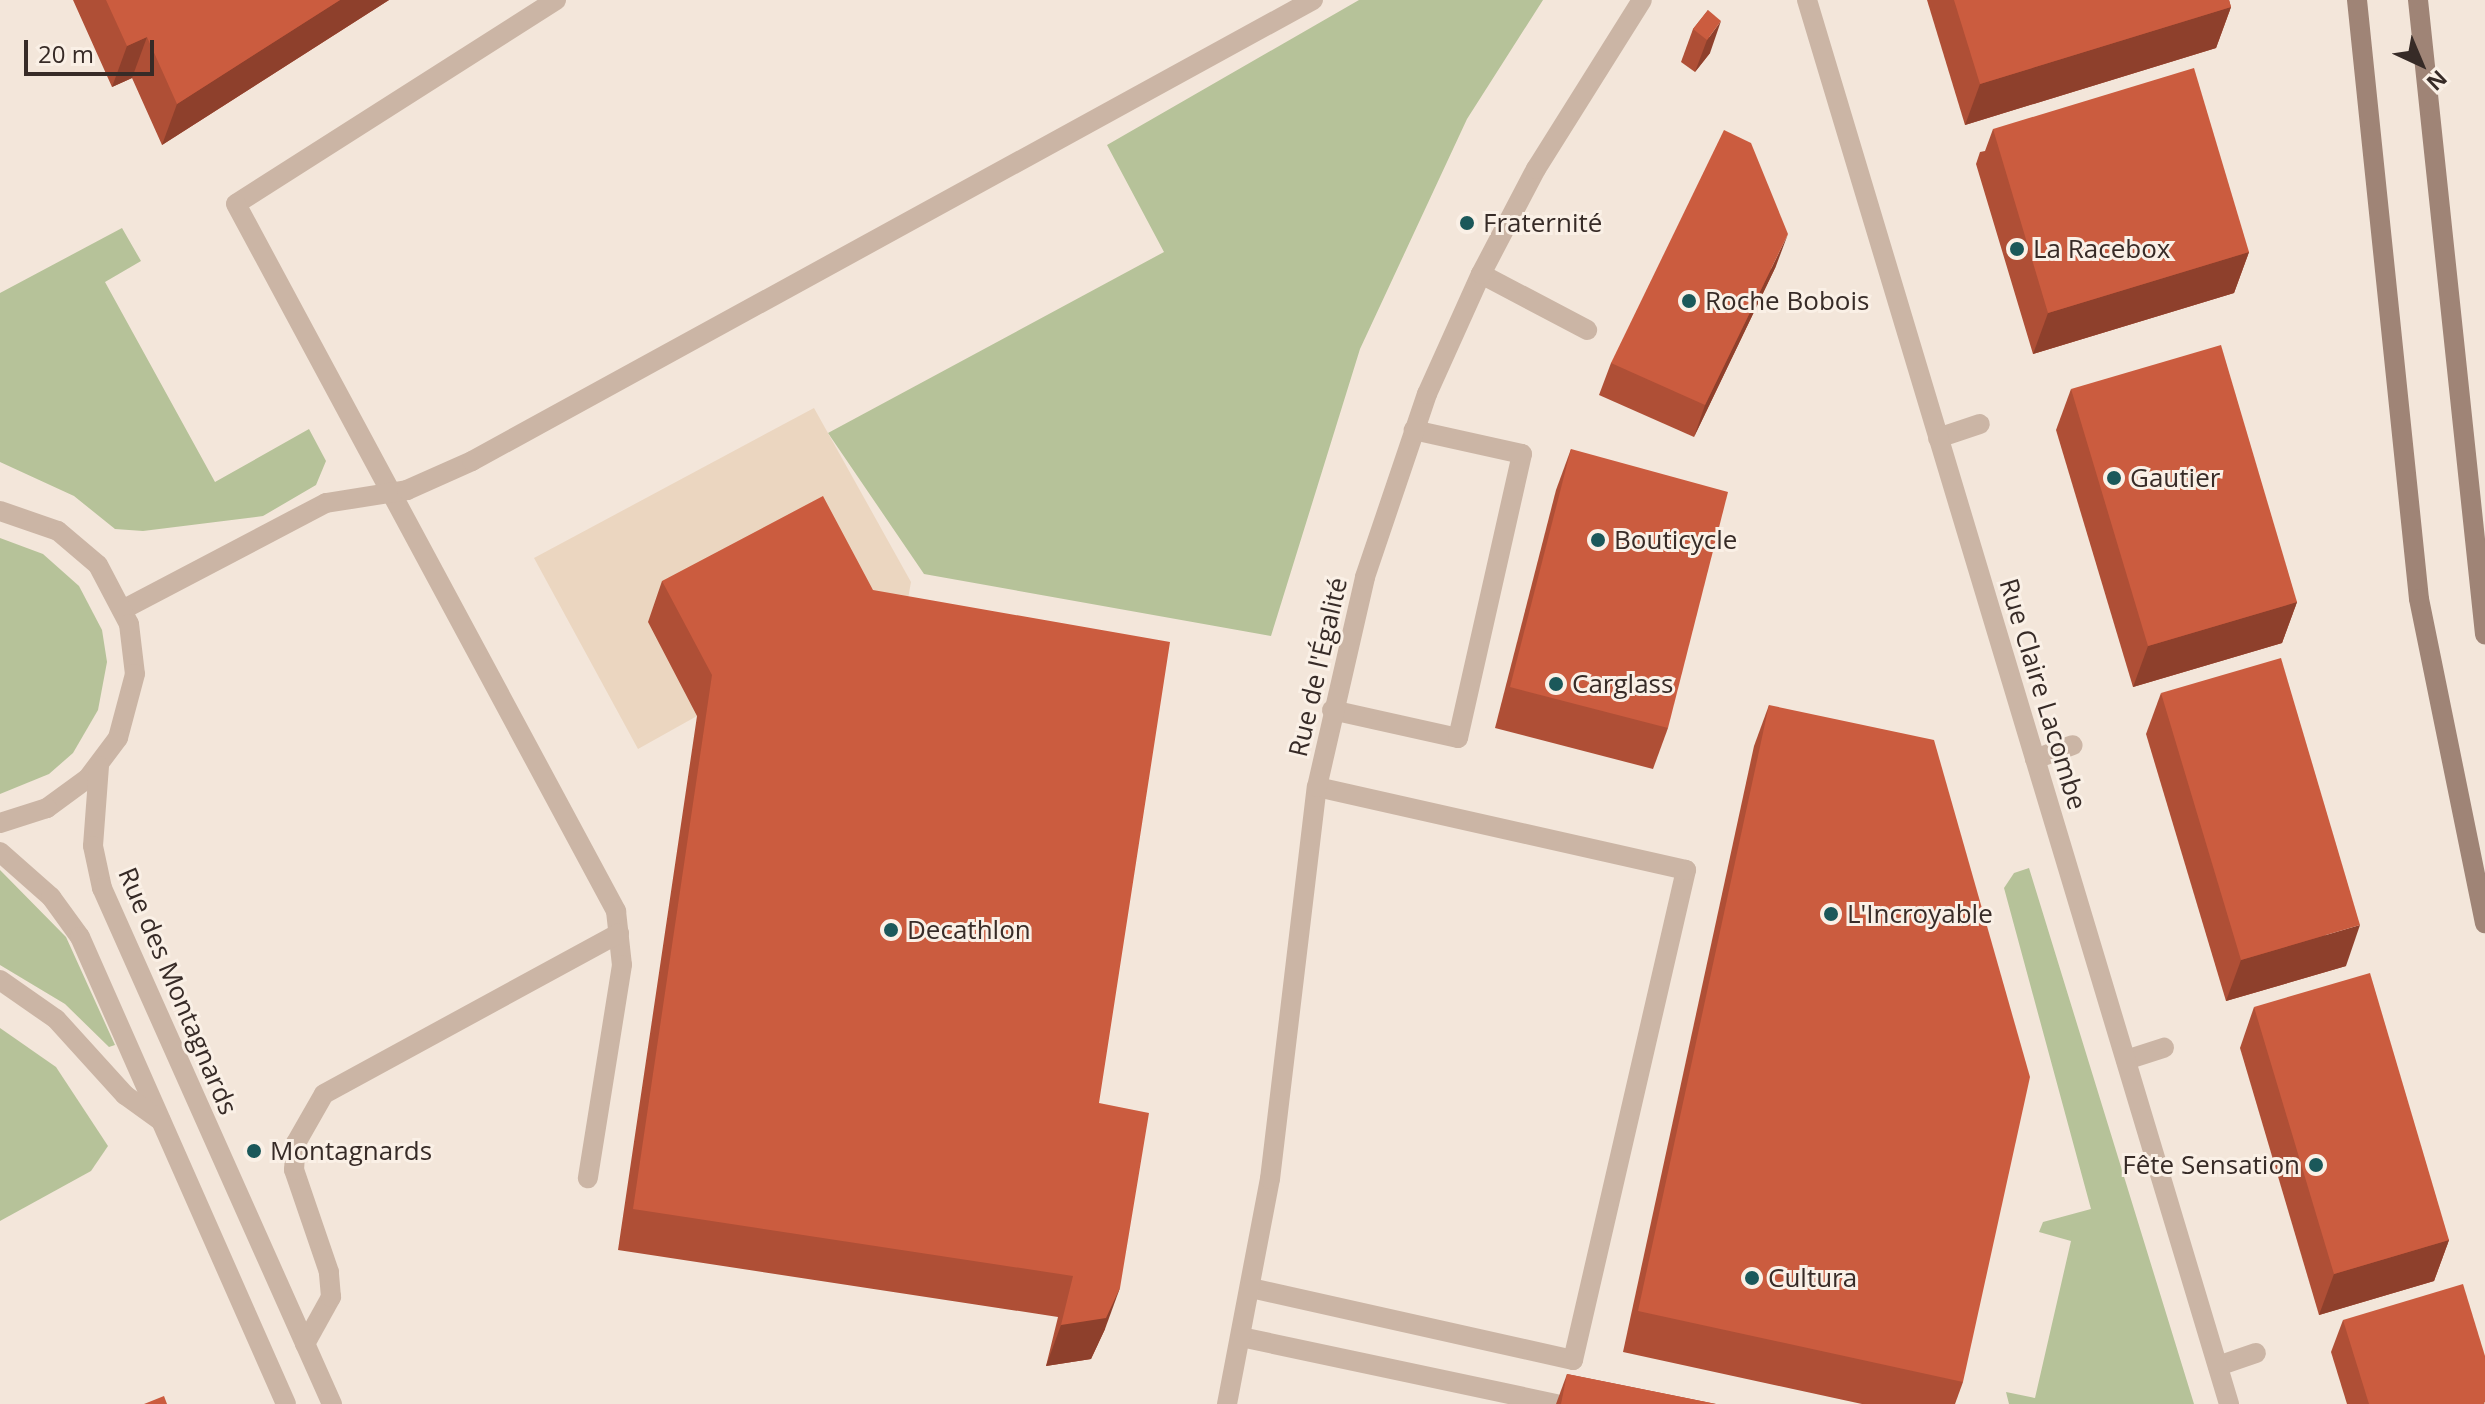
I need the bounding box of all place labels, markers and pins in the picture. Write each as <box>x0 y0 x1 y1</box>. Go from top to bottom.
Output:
place label: Fraternité <box>1483 207 1602 239</box>
marker: Fraternité <box>1458 214 1476 232</box>
place label: La Racebox <box>2033 233 2170 265</box>
marker: La Racebox <box>2008 240 2026 258</box>
place label: Roche Bobois <box>1705 285 1869 317</box>
marker: Roche Bobois <box>1680 292 1698 310</box>
place label: Gautier <box>2130 462 2220 494</box>
marker: Gautier <box>2105 469 2123 487</box>
place label: Bouticycle <box>1614 524 1737 556</box>
marker: Bouticycle <box>1589 531 1607 549</box>
place label: Carglass <box>1572 668 1673 700</box>
marker: Carglass <box>1547 675 1565 693</box>
place label: L'Incroyable <box>1847 898 1993 930</box>
marker: L'Incroyable <box>1822 905 1840 923</box>
place label: Decathlon <box>907 914 1031 946</box>
marker: Decathlon <box>882 921 900 939</box>
place label: Montagnards <box>270 1135 432 1167</box>
marker: Montagnards <box>245 1142 263 1160</box>
place label: Fête Sensation <box>2122 1149 2300 1181</box>
marker: Fête Sensation <box>2307 1156 2325 1174</box>
place label: Cultura <box>1768 1262 1857 1294</box>
marker: Cultura <box>1743 1269 1761 1287</box>

